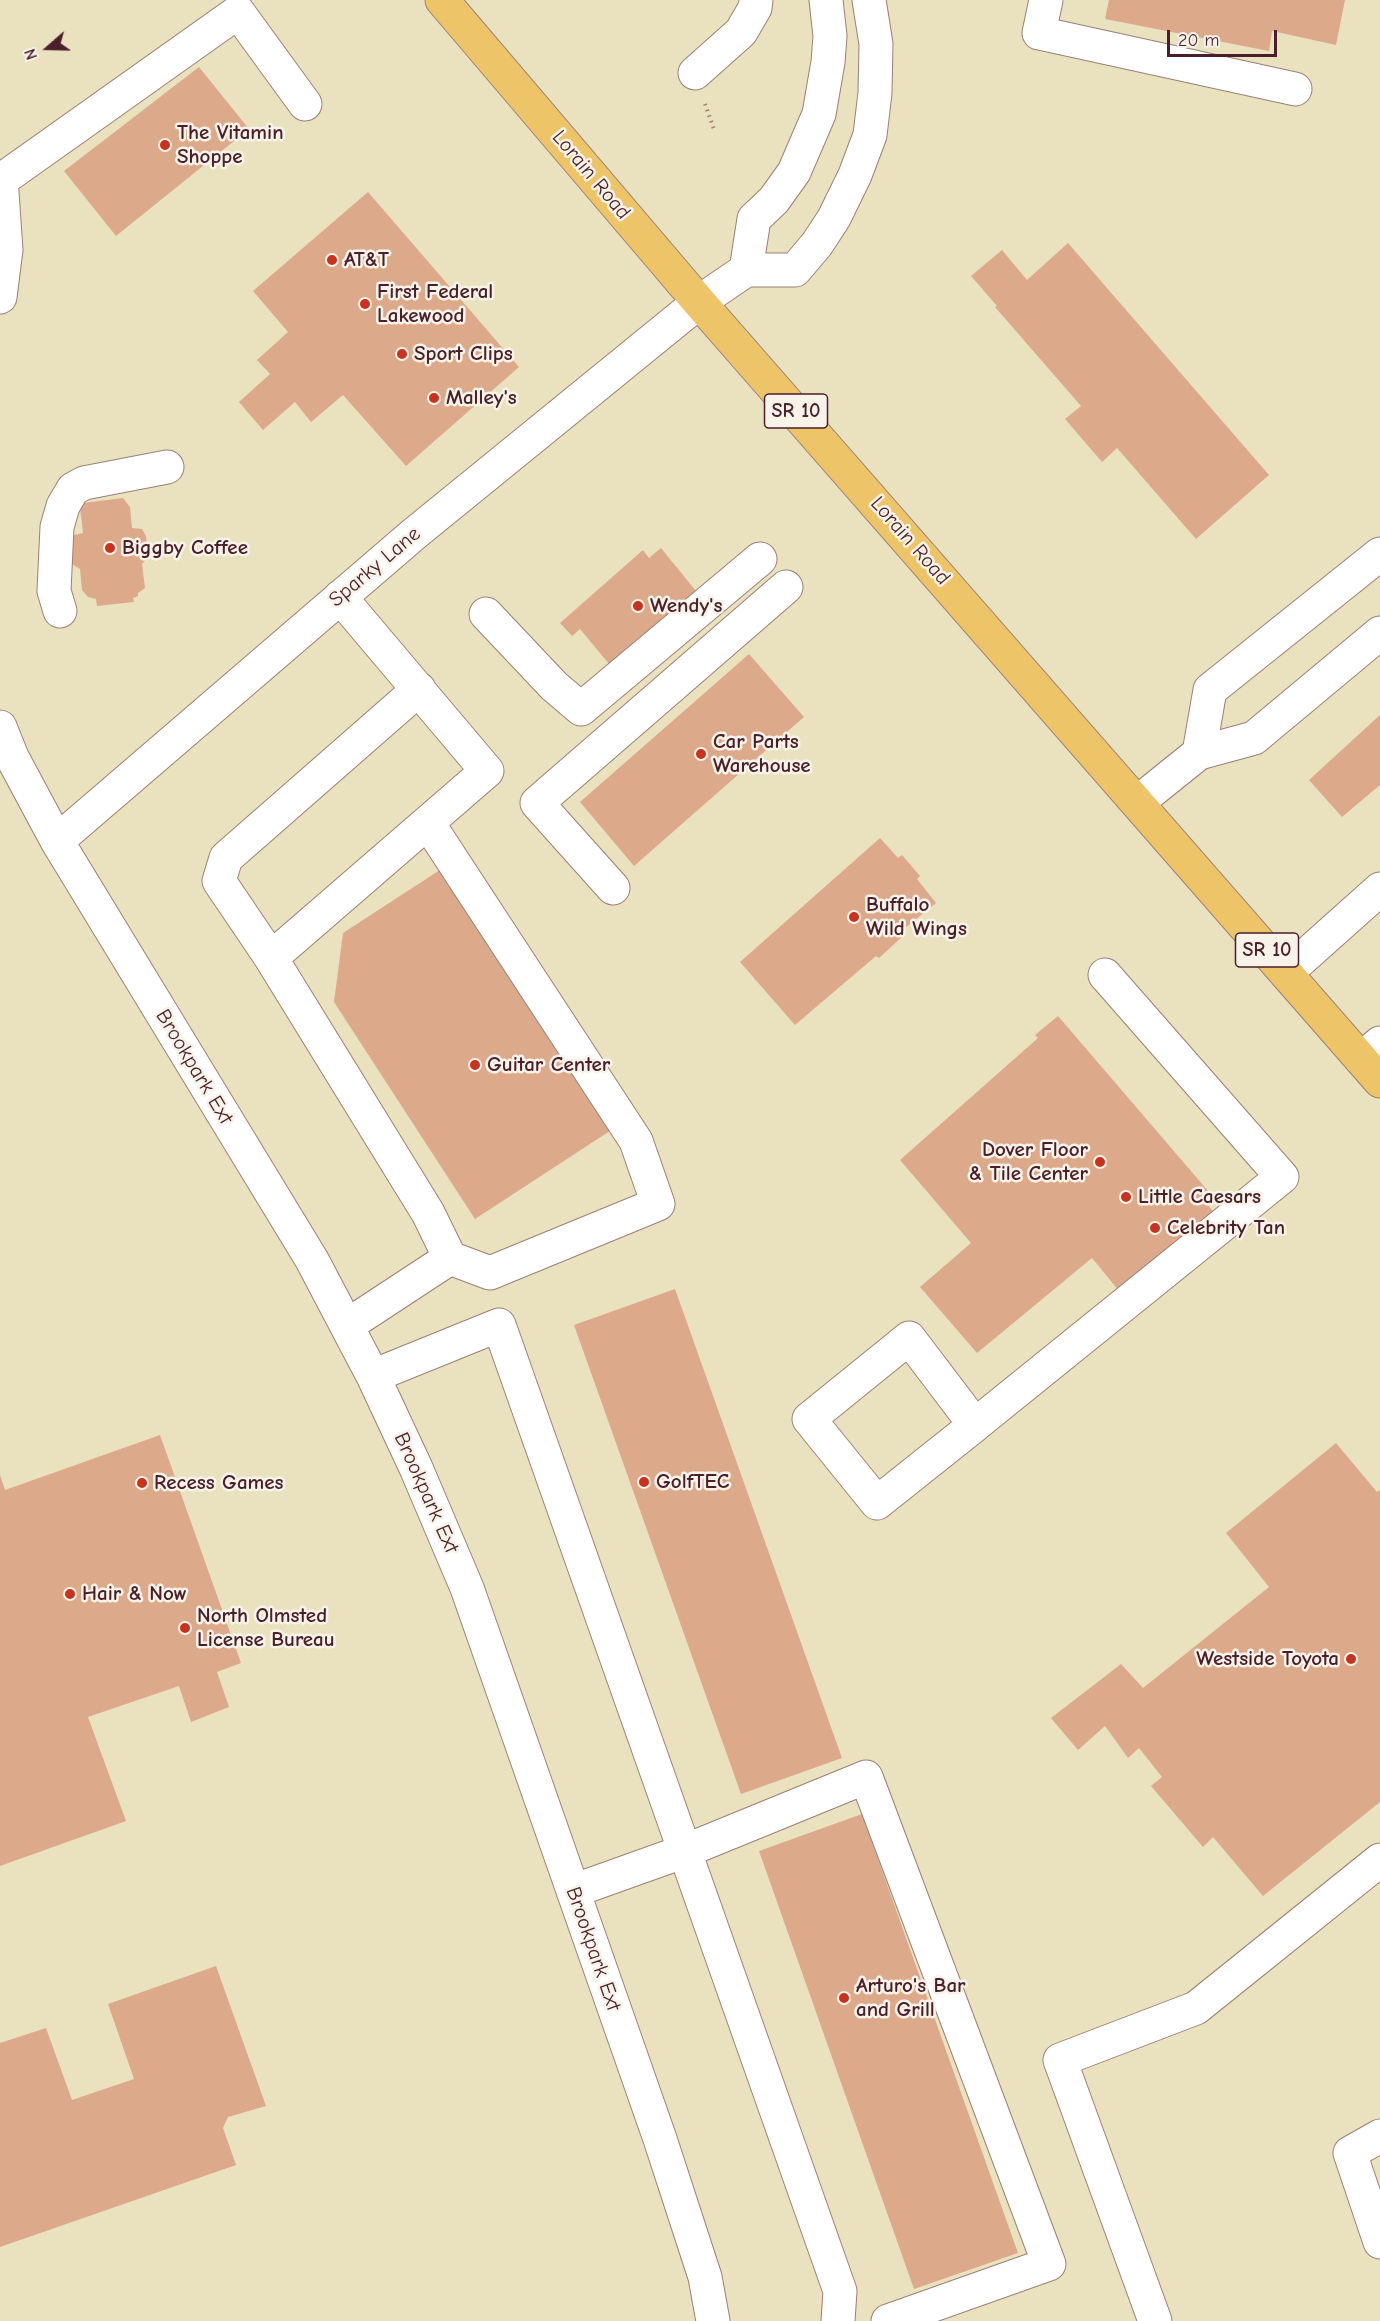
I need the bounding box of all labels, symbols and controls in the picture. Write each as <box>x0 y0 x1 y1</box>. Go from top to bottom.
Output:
north arrow <box>18 18 78 78</box>
scale bar <box>1170 18 1280 56</box>
text: 20 m <box>1178 30 1219 51</box>
text: N <box>21 46 41 62</box>
place label: The Vitamin Shoppe <box>177 120 284 170</box>
street label: Lorain Road <box>546 125 636 225</box>
marker: The Vitamin Shoppe <box>158 138 172 152</box>
place label: AT&T <box>344 247 389 273</box>
marker: AT&T <box>325 253 339 267</box>
place label: First Federal Lakewood <box>377 279 493 329</box>
marker: First Federal Lakewood <box>358 297 372 311</box>
place label: Sport Clips <box>414 341 513 367</box>
marker: Sport Clips <box>395 347 409 361</box>
place label: Malley's <box>446 385 517 411</box>
marker: Malley's <box>427 391 441 405</box>
road number: SR 10 <box>764 394 828 428</box>
street label: Lorain Road <box>865 492 955 590</box>
street label: Sparky Lane <box>324 521 426 613</box>
place label: Biggby Coffee <box>122 535 248 561</box>
marker: Biggby Coffee <box>103 541 117 555</box>
place label: Wendy's <box>650 593 722 619</box>
marker: Wendy's <box>631 599 645 613</box>
place label: Car Parts Warehouse <box>713 729 811 779</box>
marker: Car Parts Warehouse <box>694 747 708 761</box>
place label: Buffalo Wild Wings <box>866 892 967 942</box>
marker: Buffalo Wild Wings <box>847 910 861 924</box>
road number: SR 10 <box>1236 933 1298 967</box>
street label: Brookpark Ext <box>150 1005 238 1129</box>
place label: Guitar Center <box>487 1052 610 1078</box>
marker: Guitar Center <box>468 1058 482 1072</box>
place label: Dover Floor & Tile Center <box>969 1137 1088 1187</box>
marker: Dover Floor & Tile Center <box>1093 1155 1107 1169</box>
place label: Little Caesars <box>1138 1184 1261 1210</box>
marker: Little Caesars <box>1119 1190 1133 1204</box>
place label: Celebrity Tan <box>1167 1215 1285 1241</box>
marker: Celebrity Tan <box>1148 1221 1162 1235</box>
street label: Brookpark Ext <box>388 1429 464 1557</box>
place label: GolfTEC <box>656 1469 729 1495</box>
place label: Recess Games <box>154 1470 284 1496</box>
marker: GolfTEC <box>637 1475 651 1489</box>
marker: Recess Games <box>135 1476 149 1490</box>
place label: Hair & Now <box>82 1581 187 1607</box>
marker: Hair & Now <box>63 1587 77 1601</box>
place label: North Olmsted License Bureau <box>197 1603 335 1653</box>
marker: North Olmsted License Bureau <box>178 1621 192 1635</box>
place label: Westside Toyota <box>1196 1646 1339 1672</box>
marker: Westside Toyota <box>1344 1652 1358 1666</box>
street label: Brookpark Ext <box>560 1884 626 2014</box>
place label: Arturo's Bar and Grill <box>856 1973 966 2023</box>
marker: Arturo's Bar and Grill <box>837 1991 851 2005</box>

